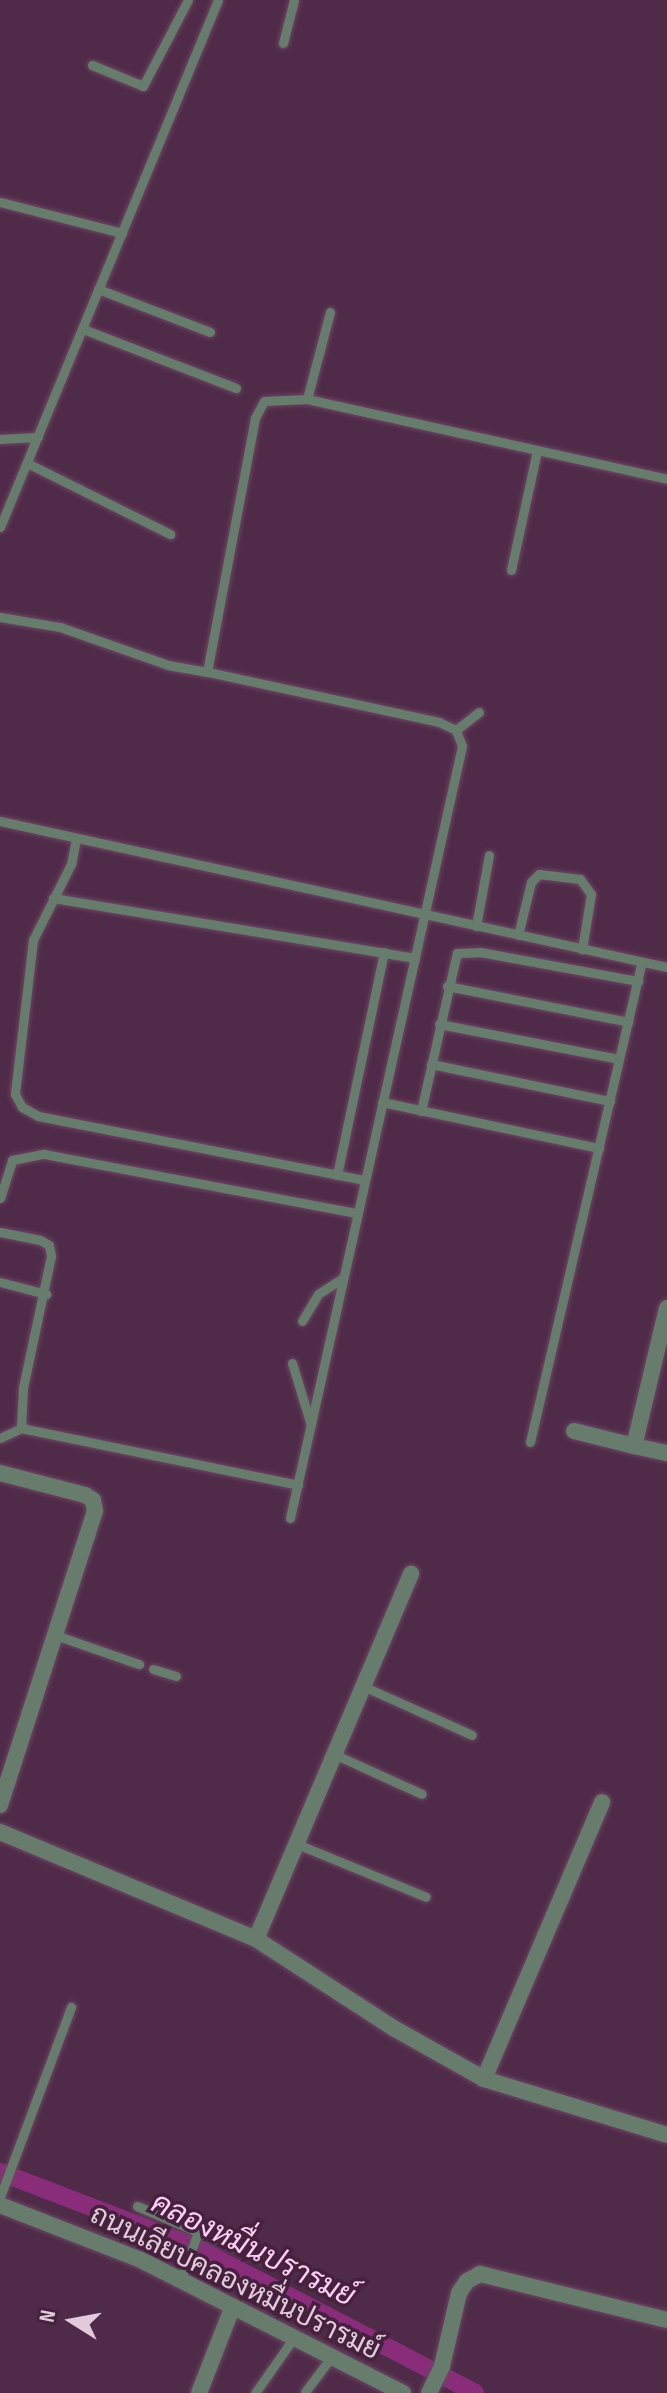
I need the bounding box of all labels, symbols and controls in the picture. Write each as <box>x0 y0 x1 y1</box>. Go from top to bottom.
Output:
water label: คลองหมื่นปรารมย์ <box>145 2185 361 2315</box>
street label: ถนนเลียบคลองหมื่นปรารมย์ <box>85 2198 385 2368</box>
north arrow <box>32 2281 112 2361</box>
text: N <box>34 2308 62 2325</box>

